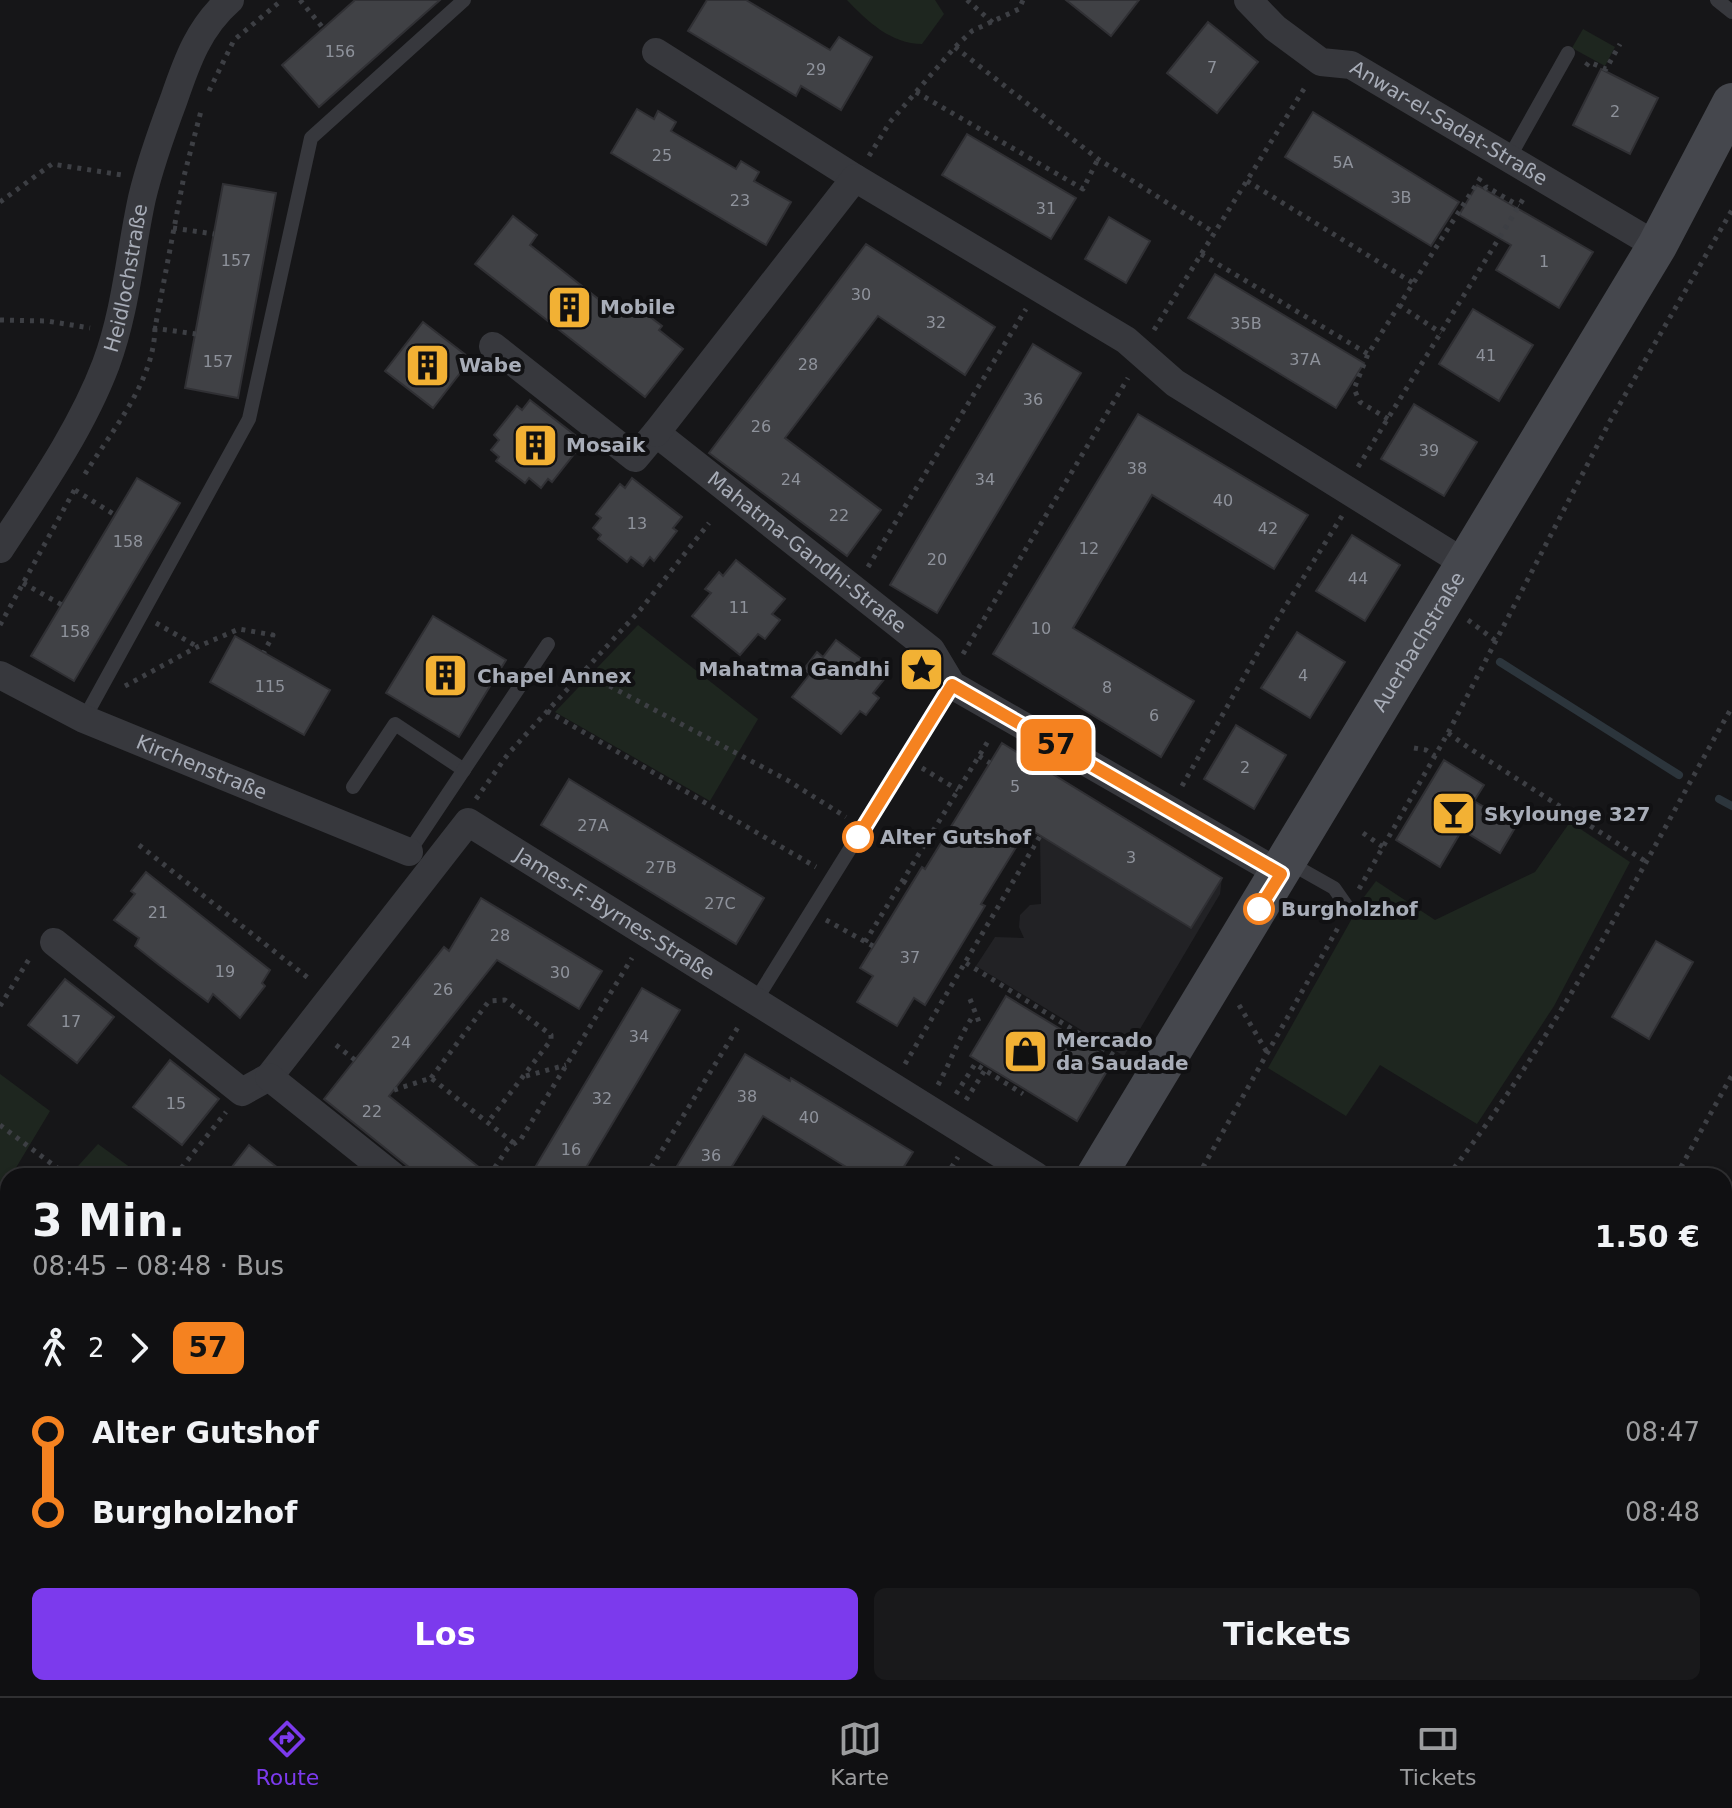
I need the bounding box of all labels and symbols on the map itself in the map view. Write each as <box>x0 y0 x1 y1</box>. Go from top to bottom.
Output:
house number: 156 <box>325 42 355 61</box>
street label: Anwar-el-Sadat-Straße <box>1346 55 1552 191</box>
house number: 7 <box>1207 58 1217 77</box>
house number: 29 <box>806 60 826 79</box>
house number: 2 <box>1610 102 1620 121</box>
house number: 25 <box>652 146 672 165</box>
house number: 5A <box>1332 153 1354 172</box>
house number: 3B <box>1390 188 1412 207</box>
house number: 23 <box>730 191 750 210</box>
house number: 31 <box>1036 199 1056 218</box>
street label: Heidlochstraße <box>99 202 152 355</box>
house number: 157 <box>221 251 251 270</box>
house number: 1 <box>1539 252 1549 271</box>
building icon: Mobile <box>545 283 593 331</box>
house number: 30 <box>851 285 871 304</box>
place label: Mobile <box>600 295 675 319</box>
house number: 32 <box>926 313 946 332</box>
house number: 35B <box>1230 314 1262 333</box>
building icon: Wabe <box>404 341 452 389</box>
house number: 41 <box>1476 346 1496 365</box>
house number: 37A <box>1289 350 1321 369</box>
house number: 157 <box>203 352 233 371</box>
place label: Wabe <box>459 353 522 377</box>
house number: 28 <box>798 355 818 374</box>
house number: 36 <box>1023 390 1043 409</box>
house number: 26 <box>751 417 771 436</box>
building icon: Mosaik <box>511 421 559 469</box>
place label: Mosaik <box>566 433 646 457</box>
house number: 39 <box>1419 441 1439 460</box>
house number: 38 <box>1127 459 1147 478</box>
street label: Mahatma-Gandhi-Straße <box>703 466 911 638</box>
house number: 24 <box>781 470 801 489</box>
house number: 34 <box>975 470 995 489</box>
house number: 40 <box>1213 491 1233 510</box>
house number: 22 <box>829 506 849 525</box>
house number: 13 <box>627 514 647 533</box>
house number: 42 <box>1258 519 1278 538</box>
house number: 158 <box>113 532 143 551</box>
house number: 12 <box>1079 539 1099 558</box>
house number: 20 <box>927 550 947 569</box>
street label: Auerbachstraße <box>1367 567 1470 716</box>
house number: 44 <box>1348 569 1368 588</box>
house number: 11 <box>729 598 749 617</box>
house number: 10 <box>1031 619 1051 638</box>
house number: 158 <box>60 622 90 641</box>
place icon: Mahatma Gandhi <box>897 645 945 693</box>
building icon: Chapel Annex <box>422 652 470 700</box>
place label: Mahatma Gandhi <box>698 657 890 681</box>
place label: Chapel Annex <box>477 664 632 688</box>
house number: 4 <box>1298 666 1308 685</box>
house number: 115 <box>255 677 285 696</box>
house number: 8 <box>1102 678 1112 697</box>
house number: 6 <box>1149 706 1159 725</box>
line badge: 57 <box>1020 719 1092 771</box>
street label: Kirchenstraße <box>133 730 271 805</box>
house number: 2 <box>1240 758 1250 777</box>
house number: 5 <box>1010 777 1020 796</box>
bar icon: Skylounge 327 <box>1429 790 1477 838</box>
place label: Skylounge 327 <box>1484 802 1650 826</box>
house number: 27A <box>577 816 609 835</box>
marker: Alter Gutshof <box>843 822 873 852</box>
place label: Alter Gutshof <box>880 825 1031 849</box>
street label: James-F.-Byrnes-Straße <box>509 841 719 985</box>
house number: 3 <box>1126 848 1136 867</box>
house number: 27B <box>645 858 677 877</box>
house number: 27C <box>704 894 736 913</box>
marker: Burgholzhof <box>1244 894 1274 924</box>
place label: Burgholzhof <box>1281 897 1418 921</box>
house number: 21 <box>148 903 168 922</box>
house number: 28 <box>490 926 510 945</box>
house number: 37 <box>900 948 920 967</box>
house number: 19 <box>215 962 235 981</box>
house number: 30 <box>550 963 570 982</box>
house number: 26 <box>433 980 453 999</box>
house number: 17 <box>61 1012 81 1031</box>
house number: 34 <box>629 1027 649 1046</box>
shop icon: Mercado da Saudade <box>1001 1027 1049 1075</box>
place label: Mercado da Saudade <box>1056 1028 1189 1075</box>
house number: 24 <box>391 1033 411 1052</box>
house number: 38 <box>737 1087 757 1106</box>
house number: 32 <box>592 1089 612 1108</box>
house number: 15 <box>166 1094 186 1113</box>
house number: 22 <box>362 1102 382 1121</box>
house number: 40 <box>799 1108 819 1127</box>
house number: 16 <box>561 1140 581 1159</box>
house number: 36 <box>701 1146 721 1165</box>

